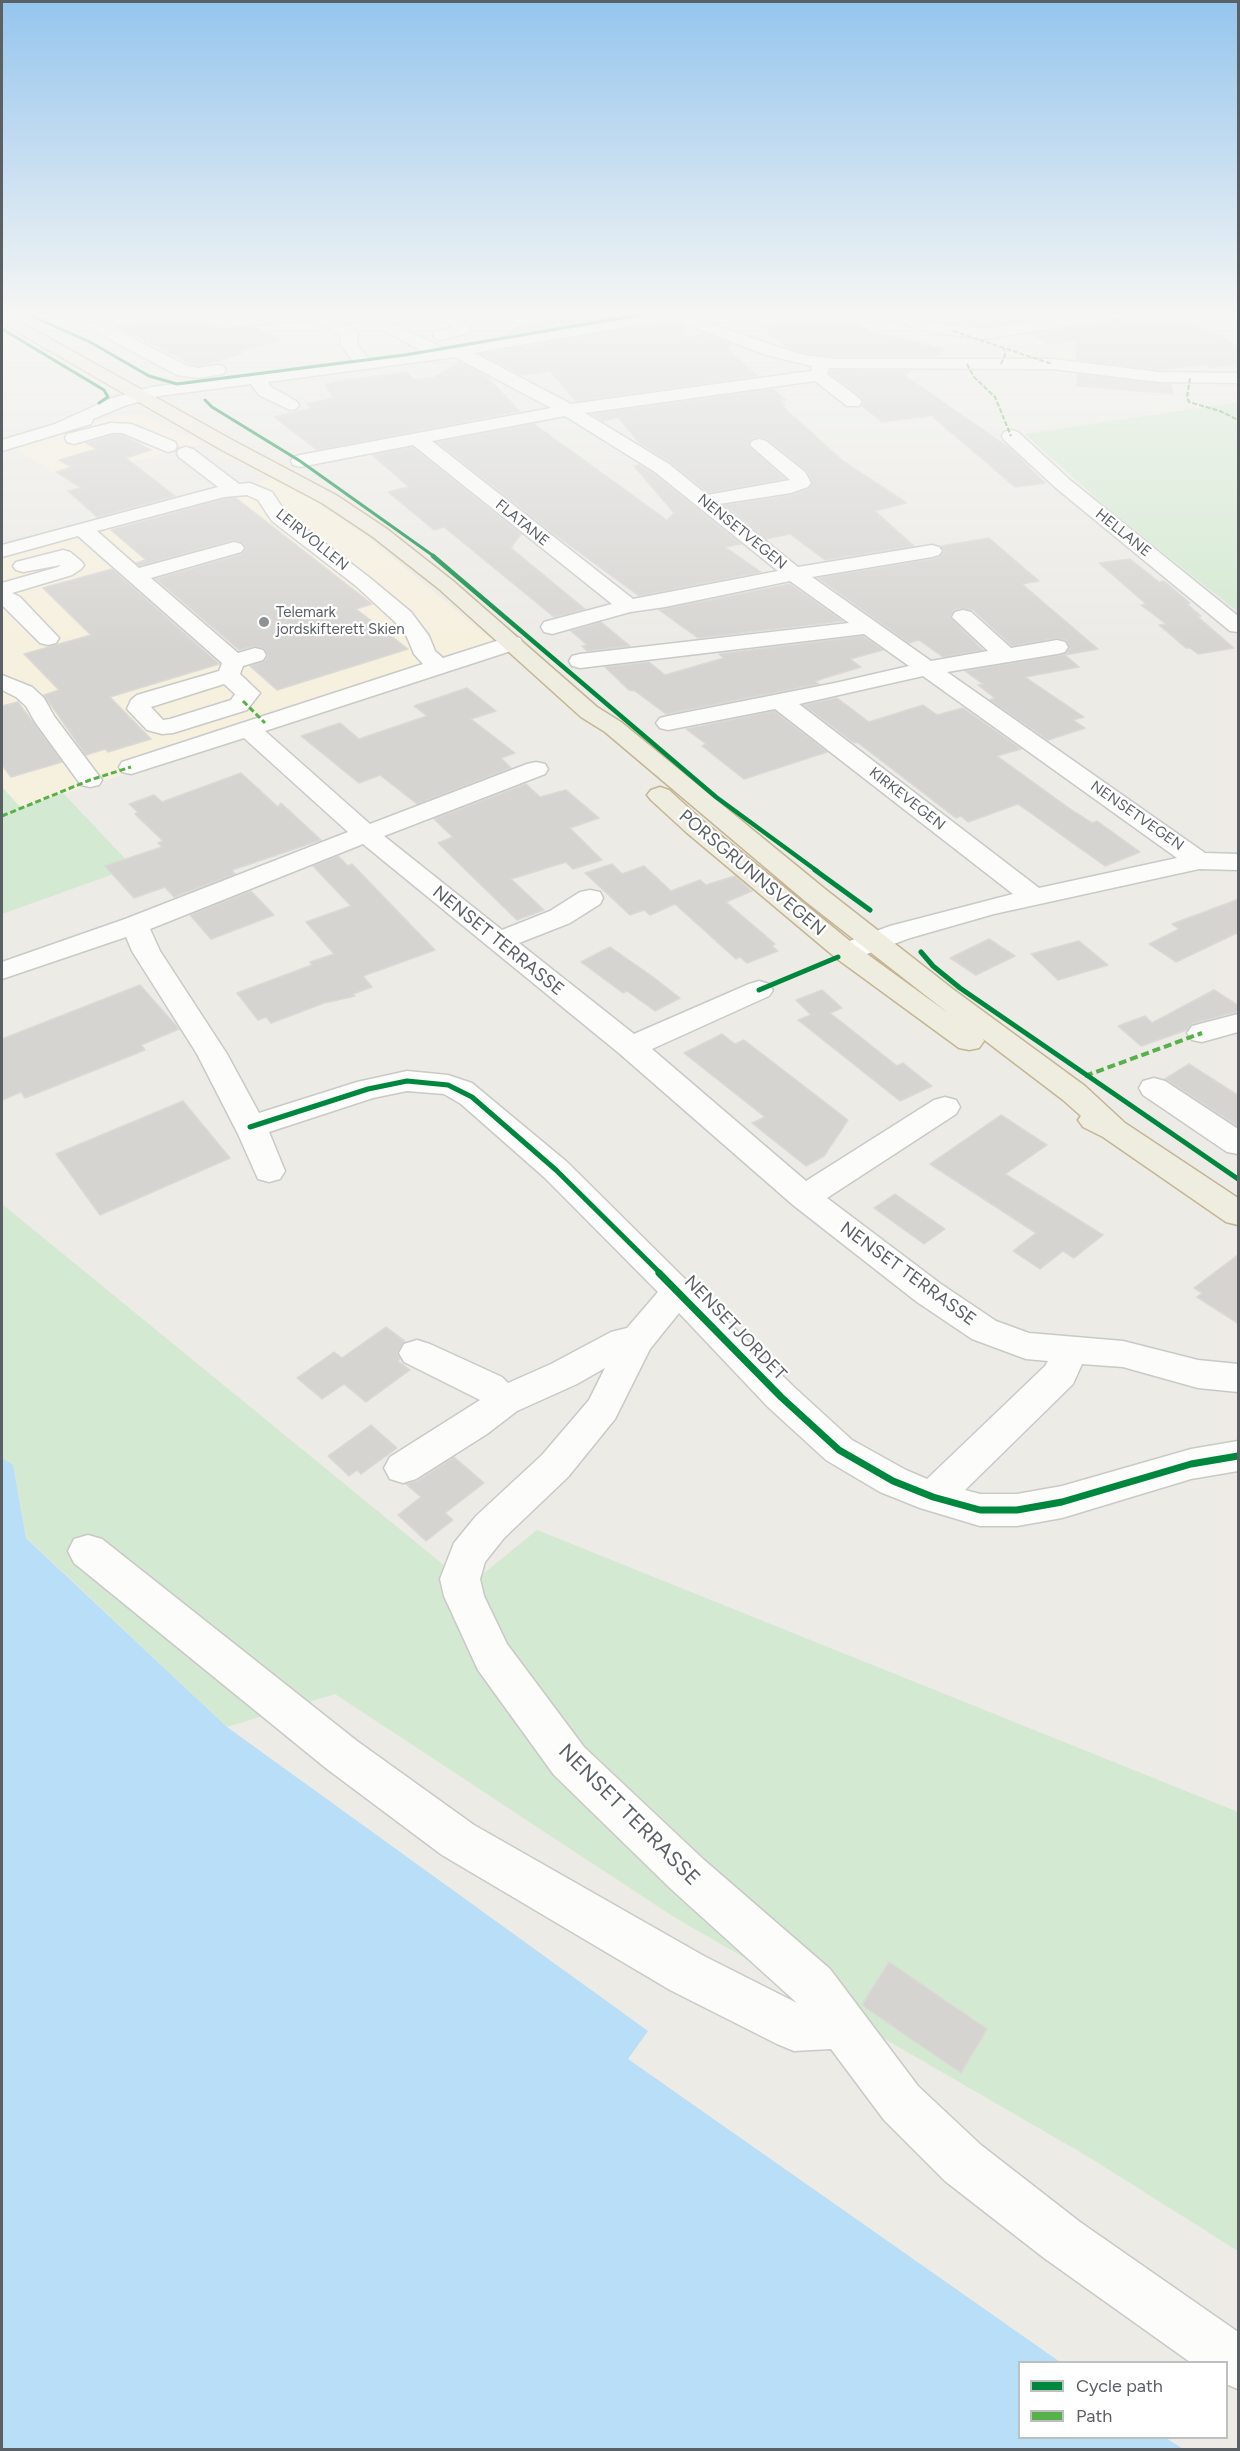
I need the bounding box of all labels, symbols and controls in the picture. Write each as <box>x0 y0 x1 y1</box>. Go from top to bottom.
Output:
street label: NENSETVEGEN <box>694 491 790 573</box>
street label: FLATANE <box>492 496 552 550</box>
street label: LEIRVOLLEN <box>272 505 352 575</box>
street label: HELLANE <box>1092 505 1154 561</box>
place label: Telemark jordskifterett Skien <box>276 604 405 639</box>
marker: Telemark jordskifterett Skien <box>257 615 271 629</box>
street label: KIRKEVEGEN <box>865 764 949 834</box>
street label: NENSETVEGEN <box>1087 777 1187 855</box>
street label: PORSGRUNNSVEGEN <box>674 805 830 941</box>
street label: NENSET TERRASSE <box>428 881 568 1001</box>
street label: NENSET TERRASSE <box>836 1217 980 1331</box>
street label: NENSETJORDET <box>679 1271 791 1385</box>
street label: NENSET TERRASSE <box>553 1739 705 1891</box>
legend <box>1018 2361 1228 2439</box>
text: Cycle path <box>1076 2375 1163 2397</box>
text: Path <box>1076 2405 1112 2427</box>

